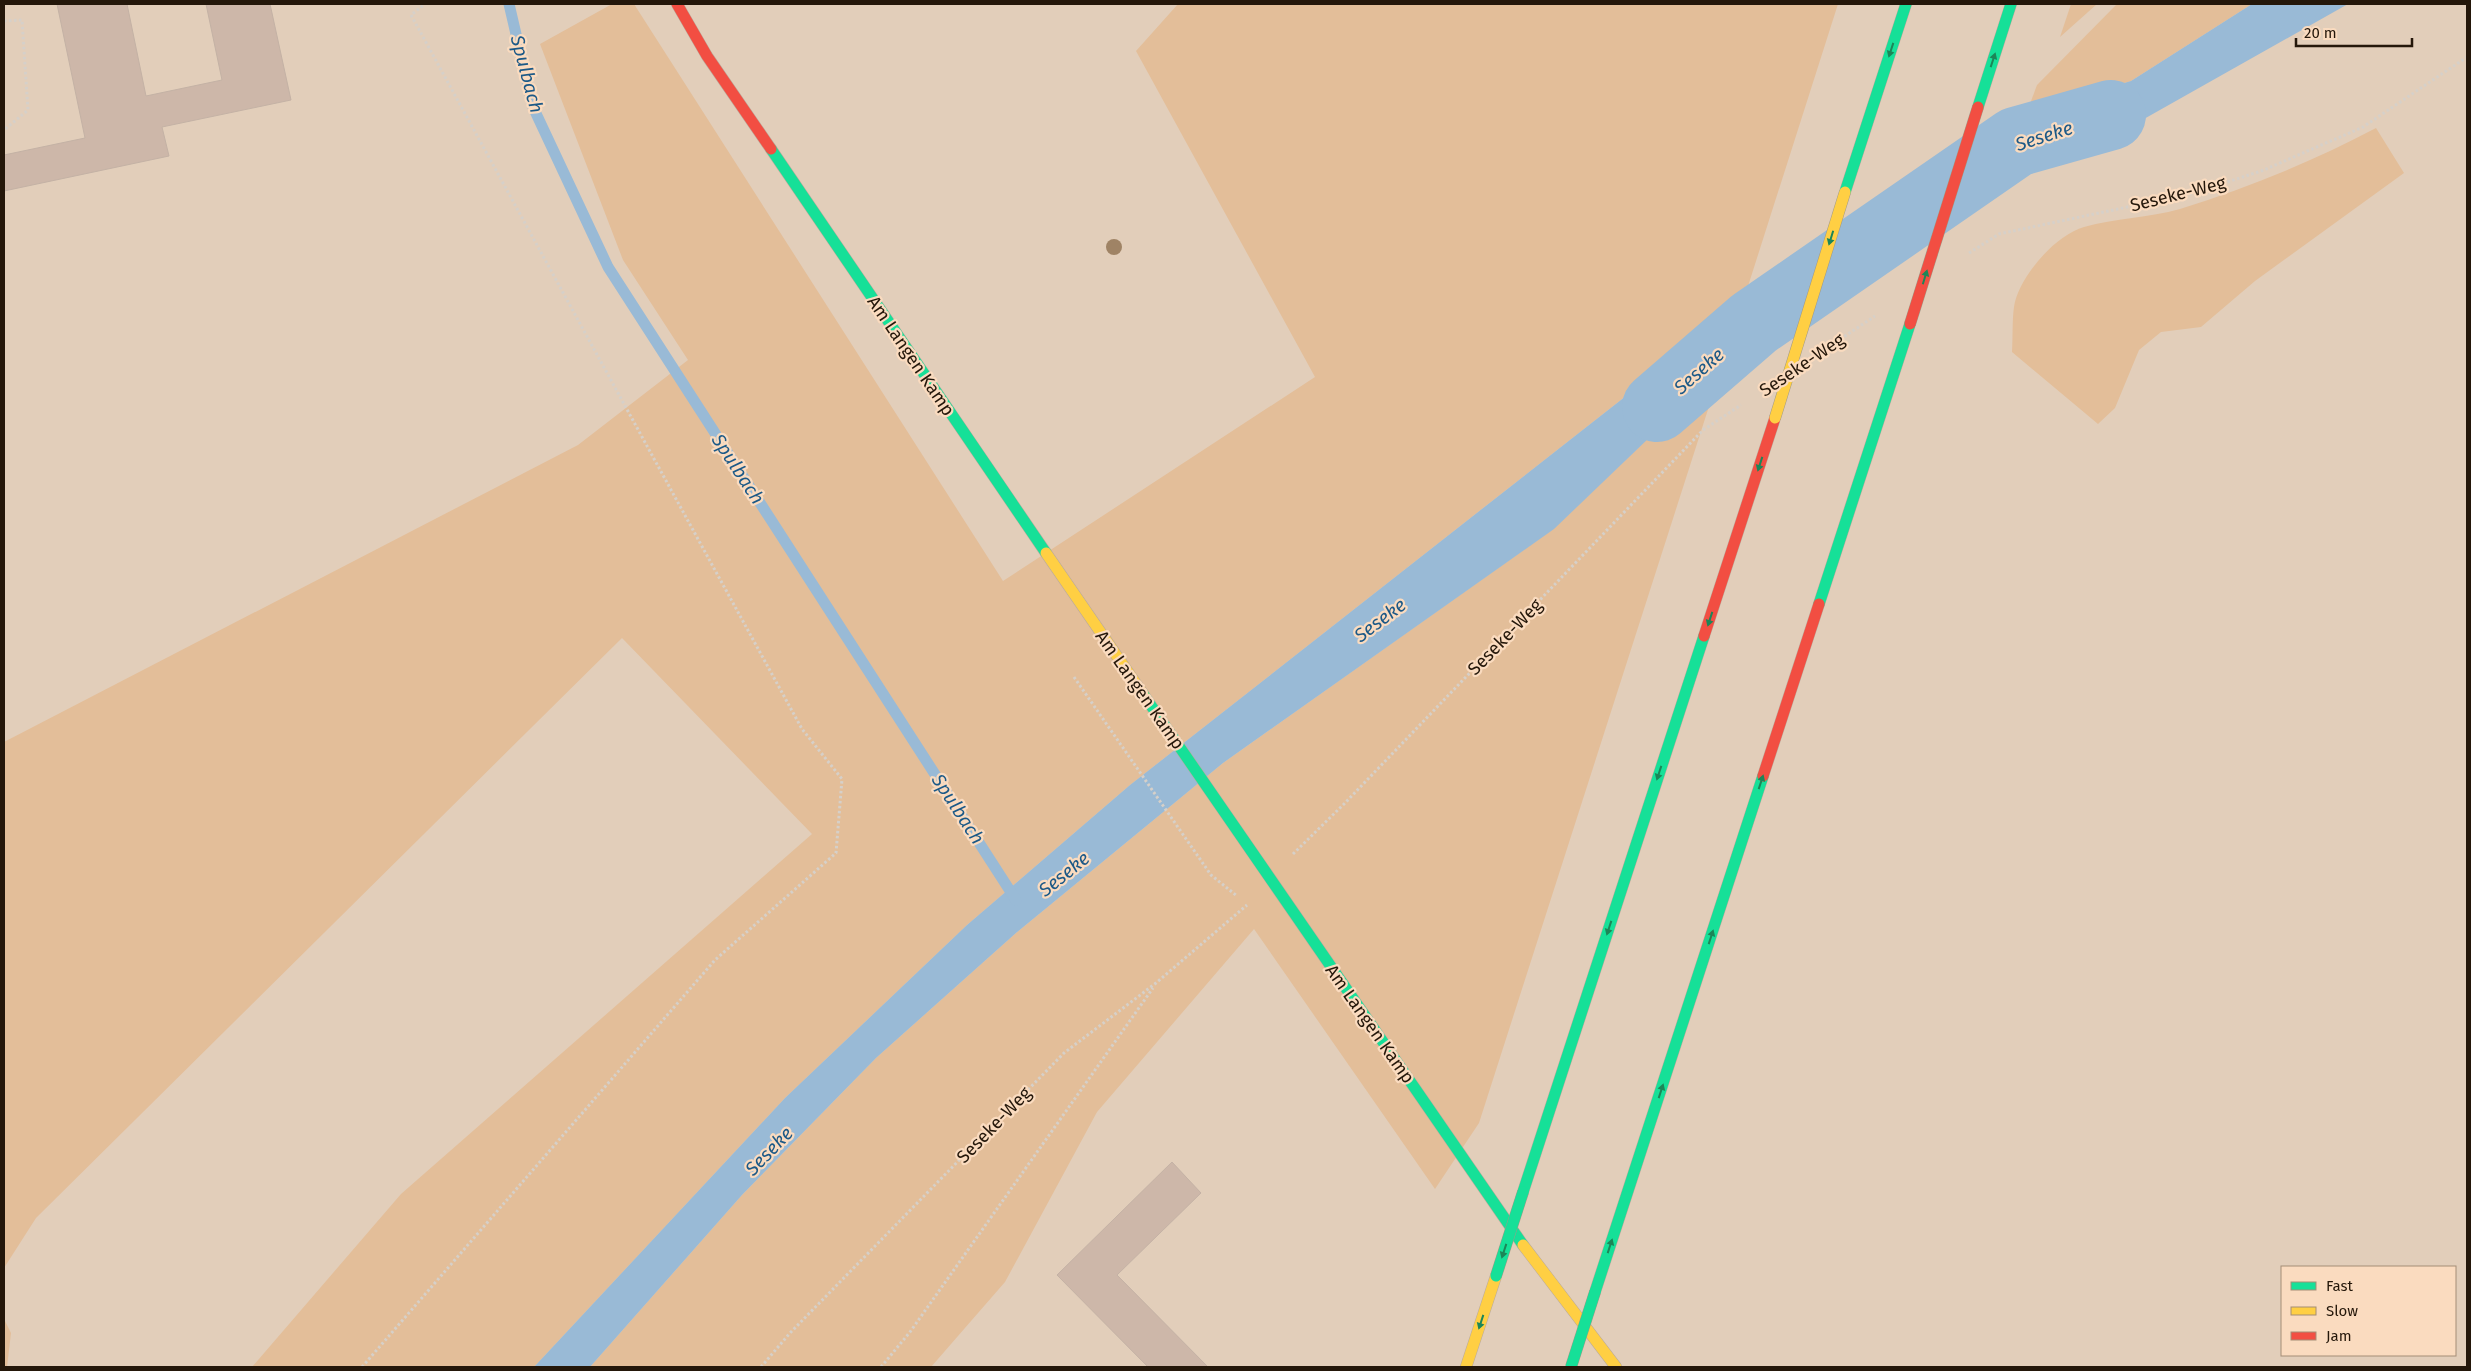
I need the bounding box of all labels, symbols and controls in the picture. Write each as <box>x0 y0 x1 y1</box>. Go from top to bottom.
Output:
scale bar <box>2296 15 2412 47</box>
text: 20 m <box>2304 24 2337 42</box>
water label: Spulbach <box>505 32 548 115</box>
one-way arrow <box>1886 43 1894 58</box>
one-way arrow <box>1989 53 1997 68</box>
water label: Seseke <box>2012 116 2076 156</box>
street label: Seseke-Weg <box>2128 171 2229 217</box>
one-way arrow <box>1826 231 1834 246</box>
one-way arrow <box>1921 270 1929 285</box>
street label: Am Langen Kamp <box>863 292 959 420</box>
street label: Seseke-Weg <box>1755 328 1849 401</box>
water label: Seseke <box>1669 343 1729 400</box>
water label: Spulbach <box>706 429 769 509</box>
one-way arrow <box>1755 457 1763 472</box>
water label: Seseke <box>1349 593 1411 647</box>
street label: Seseke-Weg <box>1463 594 1547 680</box>
one-way arrow <box>1705 611 1713 626</box>
street label: Am Langen Kamp <box>1091 626 1189 754</box>
one-way arrow <box>1655 766 1663 781</box>
water label: Spulbach <box>926 769 989 849</box>
one-way arrow <box>1758 774 1766 789</box>
water label: Seseke <box>1033 846 1094 902</box>
one-way arrow <box>1605 920 1612 935</box>
one-way arrow <box>1708 929 1715 944</box>
street label: Am Langen Kamp <box>1321 960 1419 1088</box>
street label: Seseke-Weg <box>952 1082 1036 1168</box>
one-way arrow <box>1657 1083 1665 1098</box>
water label: Seseke <box>740 1122 798 1181</box>
one-way arrow <box>1607 1238 1615 1253</box>
one-way arrow <box>1500 1244 1508 1259</box>
legend <box>2281 1266 2456 1356</box>
text: Fast <box>2326 1277 2353 1295</box>
text: Slow <box>2326 1302 2358 1320</box>
one-way arrow <box>1477 1314 1484 1329</box>
text: Jam <box>2326 1327 2352 1345</box>

